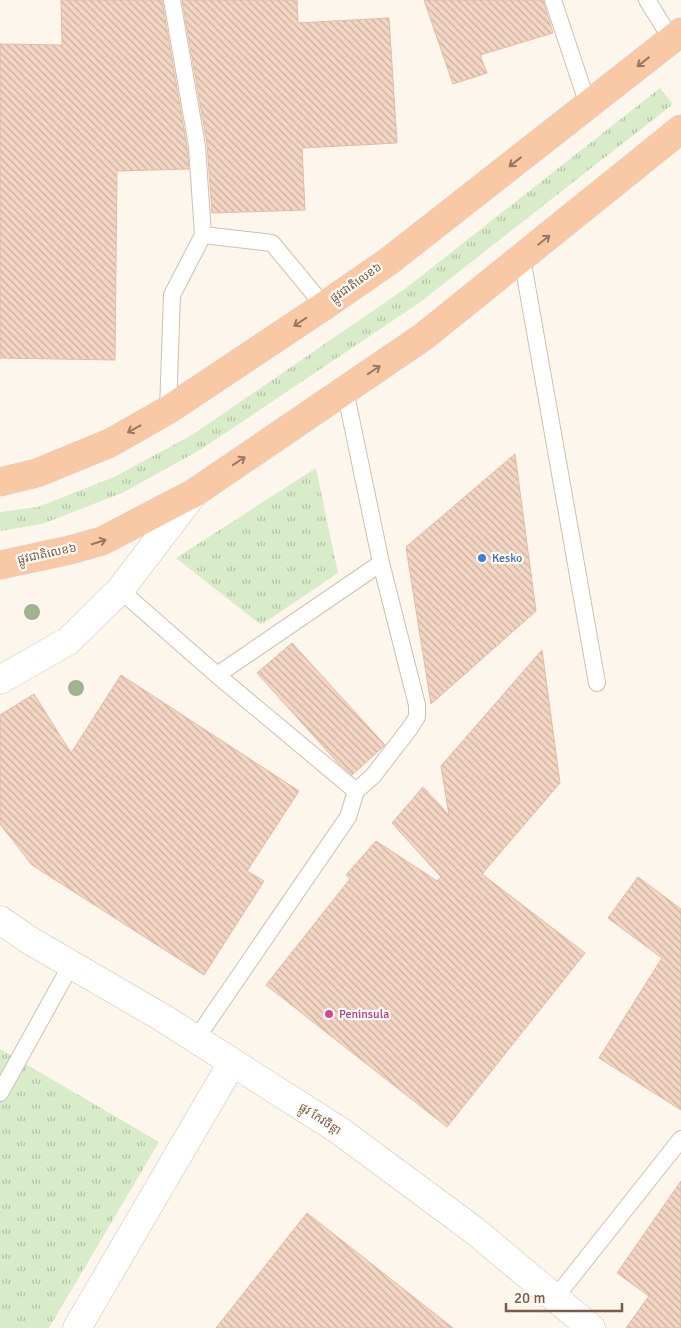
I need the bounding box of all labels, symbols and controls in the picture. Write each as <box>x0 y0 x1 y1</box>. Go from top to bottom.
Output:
one-way arrow <box>637 57 650 68</box>
one-way arrow <box>509 157 522 168</box>
one-way arrow <box>537 234 550 245</box>
street label: ផ្លូវជាតិលេខ៦ <box>327 260 386 308</box>
one-way arrow <box>294 317 308 327</box>
one-way arrow <box>367 365 381 375</box>
one-way arrow <box>127 424 142 434</box>
one-way arrow <box>232 456 246 466</box>
one-way arrow <box>90 536 106 546</box>
street label: ផ្លូវជាតិលេខ៦ <box>16 540 78 570</box>
place label: Kesko <box>492 551 522 566</box>
marker: Kesko <box>476 552 488 564</box>
place label: Peninsula <box>339 1007 389 1022</box>
marker: Peninsula <box>323 1008 335 1020</box>
street label: ផ្លូវ កែវចិន្តា <box>295 1100 344 1140</box>
scale bar <box>506 1280 622 1312</box>
text: 20 m <box>514 1289 545 1307</box>

